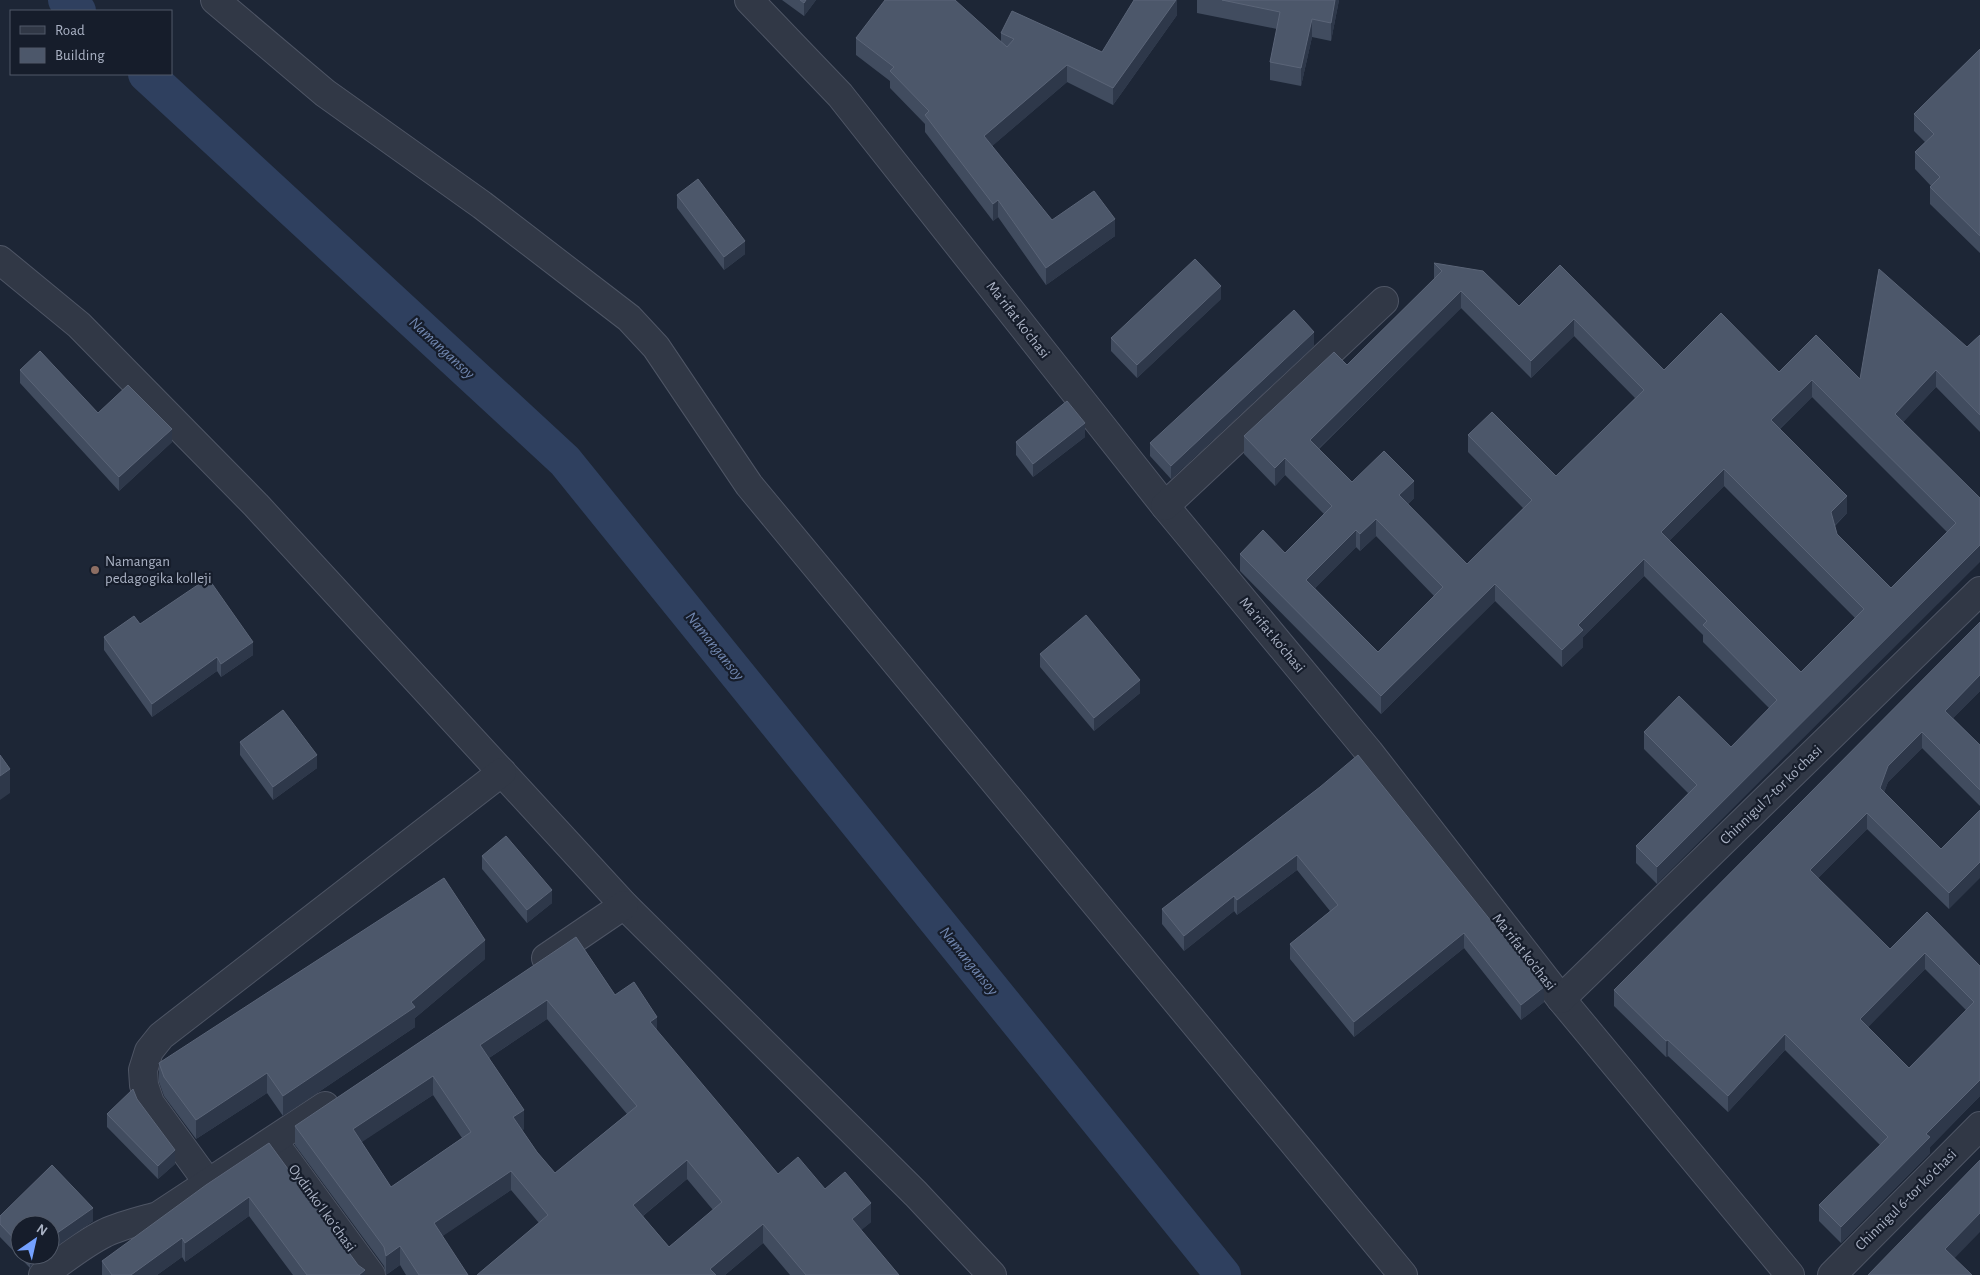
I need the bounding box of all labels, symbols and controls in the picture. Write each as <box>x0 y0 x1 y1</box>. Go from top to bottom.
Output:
legend <box>10 10 172 75</box>
text: Road <box>55 23 85 38</box>
text: Building <box>55 48 105 63</box>
street label: Maʼrifat ko'chasi <box>983 279 1053 361</box>
water label: Namangansoy <box>406 314 478 382</box>
place label: Namangan pedagogika kolleji <box>105 554 212 586</box>
marker: Namangan pedagogika kolleji <box>89 564 101 576</box>
street label: Maʼrifat ko'chasi <box>1236 595 1308 675</box>
water label: Namangansoy <box>683 609 747 683</box>
street label: Chinnigul 7-tor koʻchasi <box>1717 743 1825 847</box>
street label: Maʼrifat ko'chasi <box>1489 911 1559 993</box>
water label: Namangansoy <box>937 924 1001 998</box>
street label: Chinnigul 6-tor koʻchasi <box>1853 1147 1959 1253</box>
street label: Oydinkoʻl koʻchasi <box>285 1162 359 1254</box>
north arrow <box>10 1215 60 1265</box>
text: N <box>34 1222 50 1239</box>

